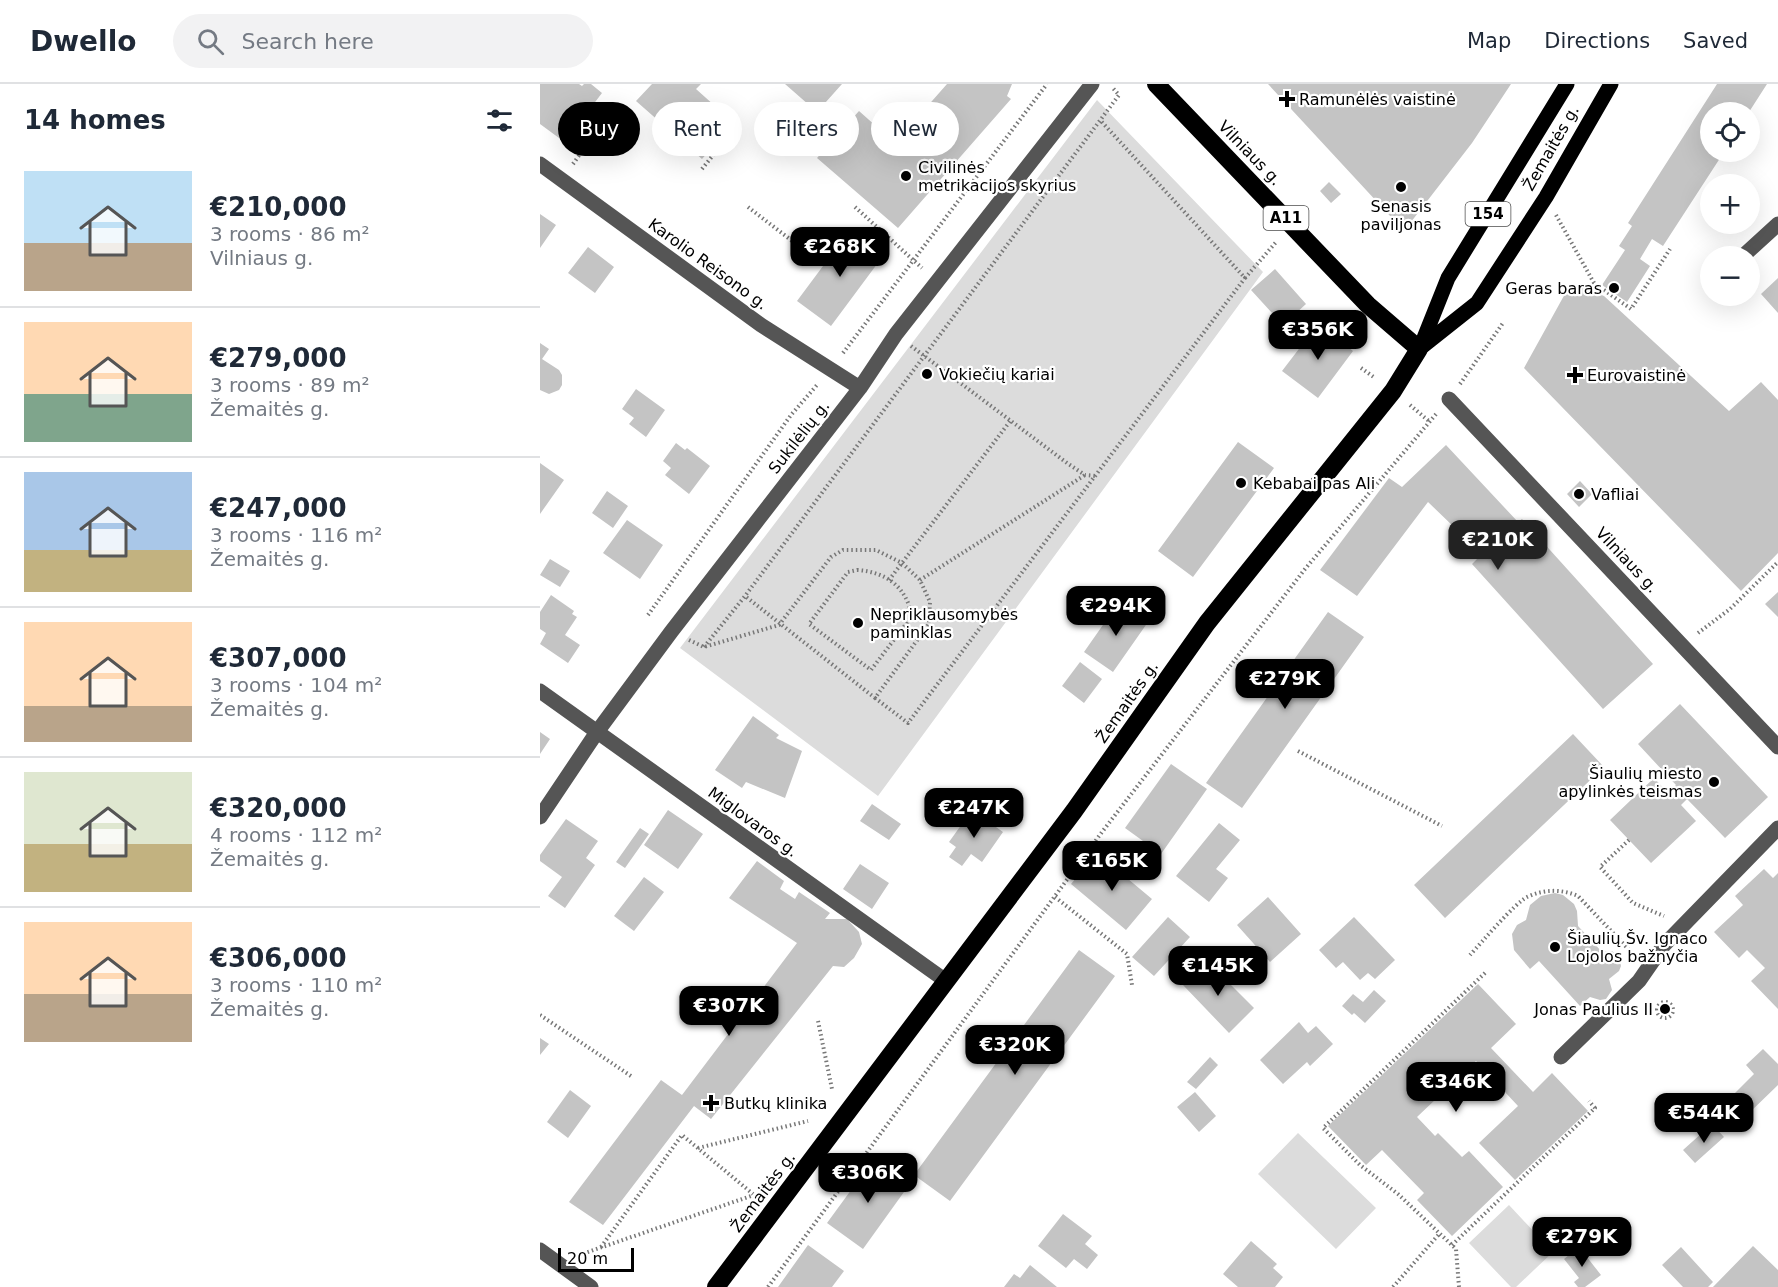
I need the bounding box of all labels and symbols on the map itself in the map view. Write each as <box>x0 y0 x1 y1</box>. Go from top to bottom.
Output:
place label: Ramunėlės vaistinė <box>1299 90 1456 109</box>
marker: Ramunėlės vaistinė <box>1280 92 1294 106</box>
street label: Žemaitės g. <box>1519 102 1583 194</box>
street label: Vilniaus g. <box>1214 117 1286 189</box>
place label: Civilinės metrikacijos skyrius <box>918 158 1076 195</box>
marker: Civilinės metrikacijos skyrius <box>899 169 913 183</box>
marker: Senasis paviljonas <box>1394 180 1408 194</box>
place label: Senasis paviljonas <box>1361 197 1441 234</box>
road number: 154 <box>1466 202 1510 226</box>
road number: A11 <box>1264 206 1308 230</box>
street label: Karolio Reisono g. <box>645 214 771 314</box>
pin: €268K <box>798 227 882 278</box>
place label: Geras baras <box>1505 279 1602 298</box>
marker: Geras baras <box>1607 281 1621 295</box>
pin: €356K <box>1276 310 1360 361</box>
place label: Vokiečių kariai <box>939 365 1055 384</box>
place label: Eurovaistinė <box>1587 366 1686 385</box>
marker: Vokiečių kariai <box>920 367 934 381</box>
marker: Eurovaistinė <box>1568 368 1582 382</box>
street label: Sukilėlių g. <box>765 397 833 477</box>
place label: Kebabai pas Ali <box>1253 474 1375 493</box>
marker: Kebabai pas Ali <box>1234 476 1248 490</box>
place label: Vafliai <box>1591 485 1639 504</box>
marker: Vafliai <box>1572 487 1586 501</box>
pin: €210K <box>1456 520 1540 571</box>
street label: Vilniaus g. <box>1592 523 1662 597</box>
pin: €294K <box>1074 586 1158 637</box>
place label: Nepriklausomybės paminklas <box>870 605 1018 642</box>
marker: Nepriklausomybės paminklas <box>851 616 865 630</box>
street label: Žemaitės g. <box>1092 657 1162 747</box>
pin: €279K <box>1243 659 1327 710</box>
place label: Šiaulių miesto apylinkės teismas <box>1558 764 1702 801</box>
marker: Šiaulių miesto apylinkės teismas <box>1707 775 1721 789</box>
street label: Miglovaros g. <box>704 783 802 861</box>
pin: €247K <box>932 788 1016 839</box>
pin: €165K <box>1070 841 1154 892</box>
place label: Šiaulių Šv. Ignaco Lojolos bažnyčia <box>1567 929 1708 966</box>
marker: Šiaulių Šv. Ignaco Lojolos bažnyčia <box>1548 940 1562 954</box>
pin: €145K <box>1176 946 1260 997</box>
pin: €307K <box>687 986 771 1037</box>
place label: Jonas Paulius II <box>1533 1000 1653 1019</box>
marker: Jonas Paulius II <box>1658 1002 1672 1016</box>
pin: €320K <box>973 1025 1057 1076</box>
pin: €346K <box>1414 1062 1498 1113</box>
pin: €544K <box>1662 1093 1746 1144</box>
marker: Butkų klinika <box>702 1094 720 1112</box>
place label: Butkų klinika <box>724 1094 827 1113</box>
street label: Žemaitės g. <box>727 1148 799 1236</box>
pin: €306K <box>826 1153 910 1204</box>
pin: €279K <box>1540 1217 1624 1268</box>
scale bar <box>558 1245 634 1272</box>

